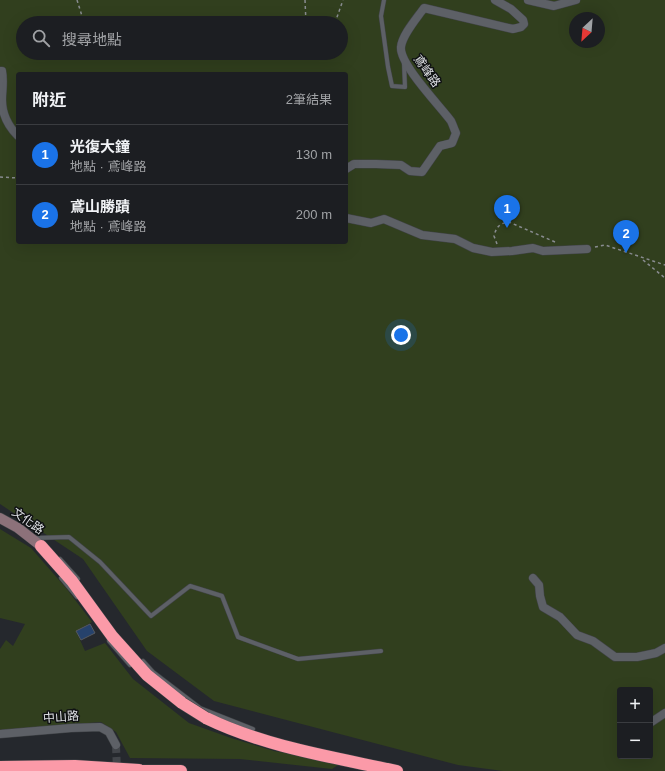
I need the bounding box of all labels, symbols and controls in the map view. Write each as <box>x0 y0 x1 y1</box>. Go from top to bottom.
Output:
north arrow <box>569 12 605 48</box>
search box <box>16 16 348 60</box>
icon: search <box>30 27 52 49</box>
text: 搜尋地點 <box>62 31 122 48</box>
street label: 鳶峰路 <box>411 52 443 90</box>
text: 附近 <box>32 91 66 110</box>
text: 2筆結果 <box>286 92 332 107</box>
text: 光復大鐘 <box>70 138 130 155</box>
text: 1 <box>41 147 49 162</box>
text: 130 m <box>296 147 332 162</box>
text: 地點 · 鳶峰路 <box>70 159 147 174</box>
pin: 1 <box>494 195 520 228</box>
text: 鳶山勝蹟 <box>70 198 130 215</box>
text: 2 <box>41 207 49 222</box>
text: 200 m <box>296 207 332 222</box>
text: 地點 · 鳶峰路 <box>70 219 147 234</box>
pin: 2 <box>613 220 639 253</box>
your location <box>391 325 411 345</box>
street label: 文化路 <box>9 505 47 537</box>
map controls <box>617 687 653 759</box>
button: + <box>617 687 653 723</box>
street label: 中山路 <box>43 709 79 725</box>
button: − <box>617 723 653 759</box>

